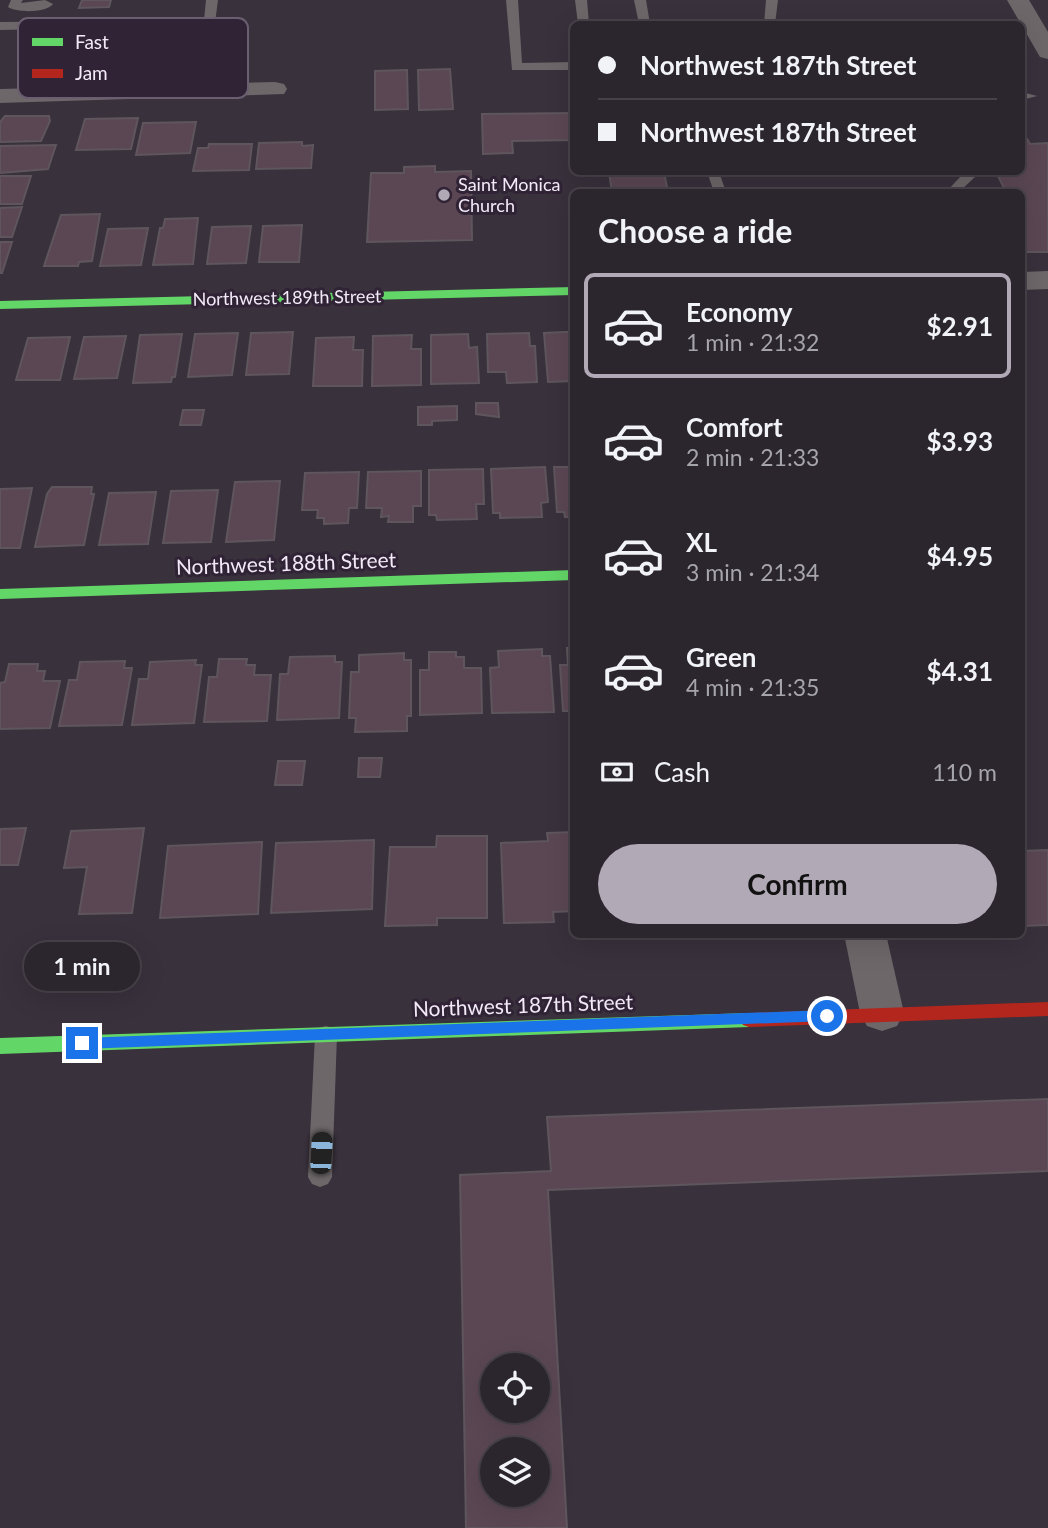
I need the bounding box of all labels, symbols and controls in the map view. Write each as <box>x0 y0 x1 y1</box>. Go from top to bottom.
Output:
legend <box>18 18 248 98</box>
text: Fast <box>75 30 109 53</box>
text: Northwest 187th Street <box>640 49 916 81</box>
text: Jam <box>75 61 108 84</box>
text: Northwest 187th Street <box>640 116 916 148</box>
place label: Saint Monica Church <box>458 173 560 216</box>
marker: Saint Monica Church <box>436 187 452 203</box>
text: Choose a ride <box>598 211 792 250</box>
street label: Northwest 189th Street <box>192 284 382 310</box>
icon: car <box>602 294 665 357</box>
text: Economy <box>686 296 792 328</box>
text: $2.91 <box>927 310 993 342</box>
text: 1 min · 21:32 <box>686 328 819 356</box>
icon: car <box>602 409 665 472</box>
text: Comfort <box>686 411 783 443</box>
text: $3.93 <box>927 425 993 457</box>
text: 2 min · 21:33 <box>686 443 819 471</box>
icon: car <box>602 524 665 587</box>
text: XL <box>686 526 717 558</box>
text: $4.95 <box>927 540 993 572</box>
street label: Northwest 188th Street <box>175 546 397 579</box>
text: 3 min · 21:34 <box>686 558 819 586</box>
icon: car <box>602 639 665 702</box>
text: Green <box>686 641 756 673</box>
text: $4.31 <box>927 655 993 687</box>
text: 4 min · 21:35 <box>686 673 819 701</box>
icon: cash <box>598 753 636 791</box>
text: Cash <box>654 756 710 788</box>
text: 110 m <box>932 758 997 786</box>
button: Confirm <box>598 844 997 924</box>
callout: 1 min <box>24 942 140 990</box>
text: 1 min <box>53 952 111 980</box>
street label: Northwest 187th Street <box>412 988 634 1021</box>
route start <box>811 1000 843 1032</box>
route end <box>66 1027 98 1059</box>
car <box>310 1131 333 1175</box>
map controls <box>480 1353 550 1507</box>
button: locate <box>480 1353 550 1423</box>
button: layers <box>480 1437 550 1507</box>

